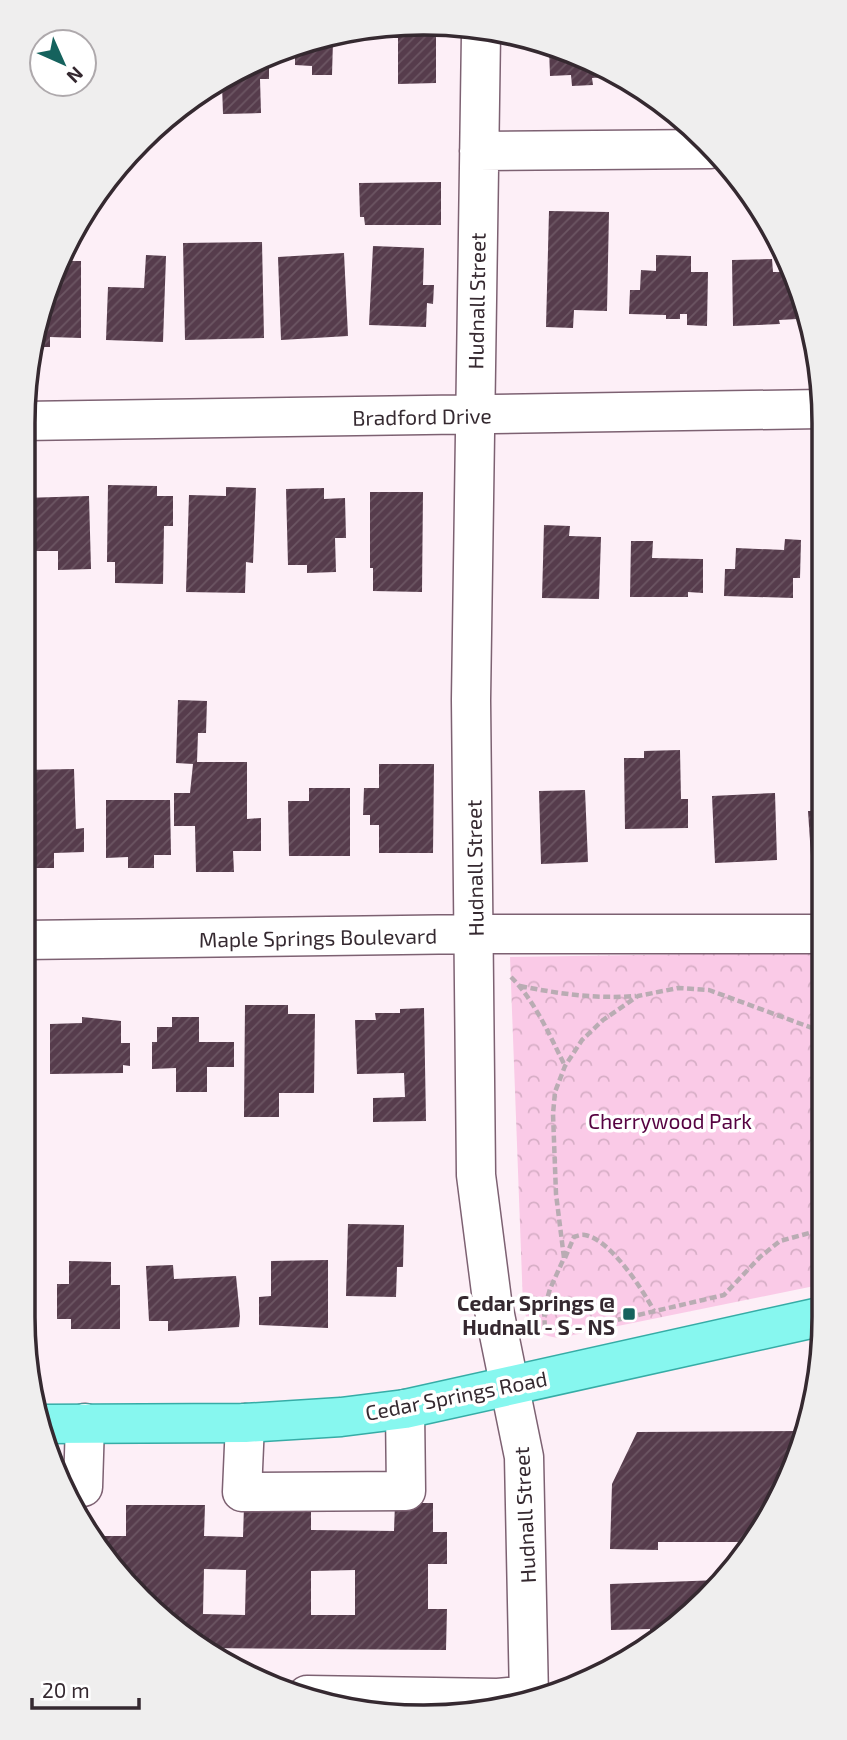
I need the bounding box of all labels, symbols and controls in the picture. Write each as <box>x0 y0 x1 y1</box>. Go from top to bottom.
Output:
north arrow <box>28 28 98 98</box>
text: N <box>62 62 88 88</box>
street label: Hudnall Street <box>462 232 490 370</box>
street label: Bradford Drive <box>352 402 492 430</box>
street label: Hudnall Street <box>460 799 488 937</box>
street label: Maple Springs Boulevard <box>199 922 437 952</box>
park label: Cherrywood Park <box>588 1108 752 1133</box>
place label: Cedar Springs @ Hudnall - S - NS <box>457 1290 615 1339</box>
marker: Cedar Springs @ Hudnall - S - NS <box>621 1306 637 1322</box>
street label: Cedar Springs Road <box>363 1365 549 1425</box>
street label: Hudnall Street <box>508 1446 540 1584</box>
scale bar <box>32 1666 138 1710</box>
text: 20 m <box>42 1677 90 1702</box>

